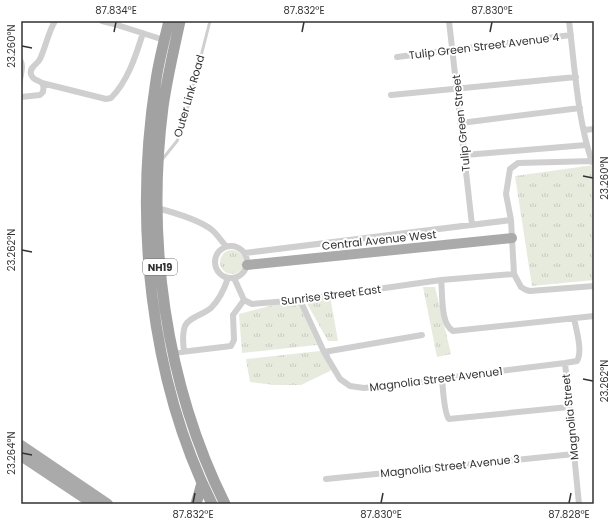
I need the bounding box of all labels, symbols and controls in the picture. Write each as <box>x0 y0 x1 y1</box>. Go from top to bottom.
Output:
text: 87.834°E <box>95 3 137 18</box>
text: 87.832°E <box>283 3 325 18</box>
text: 87.830°E <box>471 3 513 18</box>
text: 23.260°N <box>4 24 19 68</box>
street label: Tulip Green Street Avenue 4 <box>408 29 560 63</box>
street label: Outer Link Road <box>170 53 208 139</box>
street label: Tulip Green Street <box>448 74 474 172</box>
text: 23.260°N <box>597 156 612 200</box>
street label: Central Avenue West <box>321 226 437 254</box>
text: 23.262°N <box>4 229 19 271</box>
road number: NH19 <box>143 259 177 275</box>
street label: Sunrise Street East <box>280 281 382 309</box>
text: 23.262°N <box>597 360 612 402</box>
street label: Magnolia Street Avenue1 <box>368 363 504 395</box>
street label: Magnolia Street <box>558 373 582 461</box>
text: 23.264°N <box>4 431 19 475</box>
street label: Magnolia Street Avenue 3 <box>380 451 520 481</box>
text: 87.832°E <box>172 507 214 522</box>
text: 87.830°E <box>360 507 402 522</box>
text: 87.828°E <box>548 507 590 522</box>

